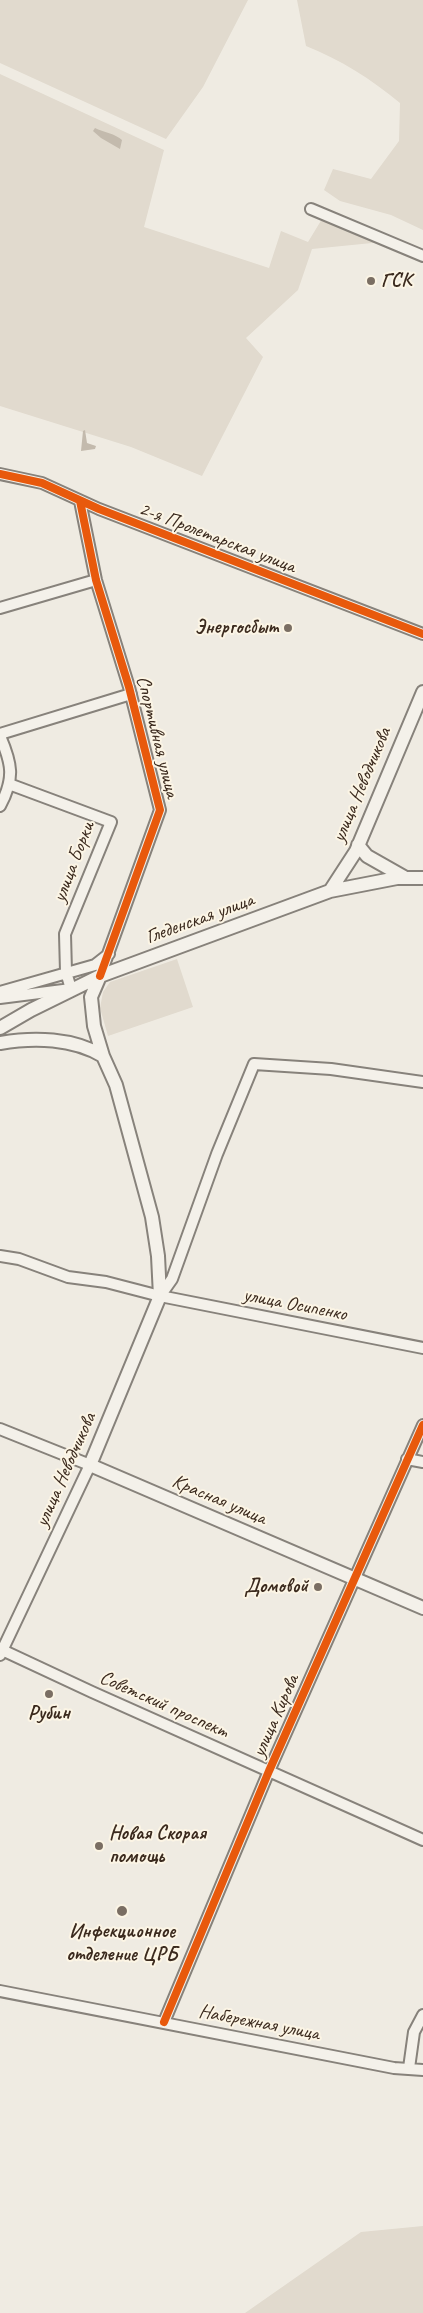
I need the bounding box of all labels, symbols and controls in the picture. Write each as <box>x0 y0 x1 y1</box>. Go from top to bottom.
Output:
place label: ГСК <box>381 269 412 293</box>
marker: ГСК <box>365 275 377 287</box>
street label: 2-я Пролетарская улица <box>135 497 299 579</box>
place label: Энергосбыт <box>195 616 278 640</box>
marker: Энергосбыт <box>282 622 294 634</box>
street label: Спортивная улица <box>130 674 184 800</box>
street label: улица Неводчикова <box>327 724 397 846</box>
street label: улица Борки <box>48 818 100 906</box>
street label: Гледенская улица <box>143 888 257 950</box>
street label: улица Осипенко <box>241 1283 349 1327</box>
street label: улица Неводчикова <box>30 1409 102 1531</box>
street label: Красная улица <box>168 1469 270 1531</box>
place label: Домовой <box>244 1575 308 1599</box>
marker: Домовой <box>312 1581 324 1593</box>
street label: Советский проспект <box>96 1666 232 1744</box>
street label: улица Кирова <box>247 1671 305 1761</box>
marker: Рубин <box>43 1688 55 1700</box>
place label: Рубин <box>28 1702 70 1726</box>
place label: Новая Скорая помощь <box>109 1822 206 1869</box>
marker: Новая Скорая помощь <box>93 1840 105 1852</box>
marker: Инфекционное отделение ЦРБ <box>115 1904 129 1918</box>
place label: Инфекционное отделение ЦРБ <box>66 1920 178 1967</box>
street label: Набережная улица <box>197 2000 321 2046</box>

